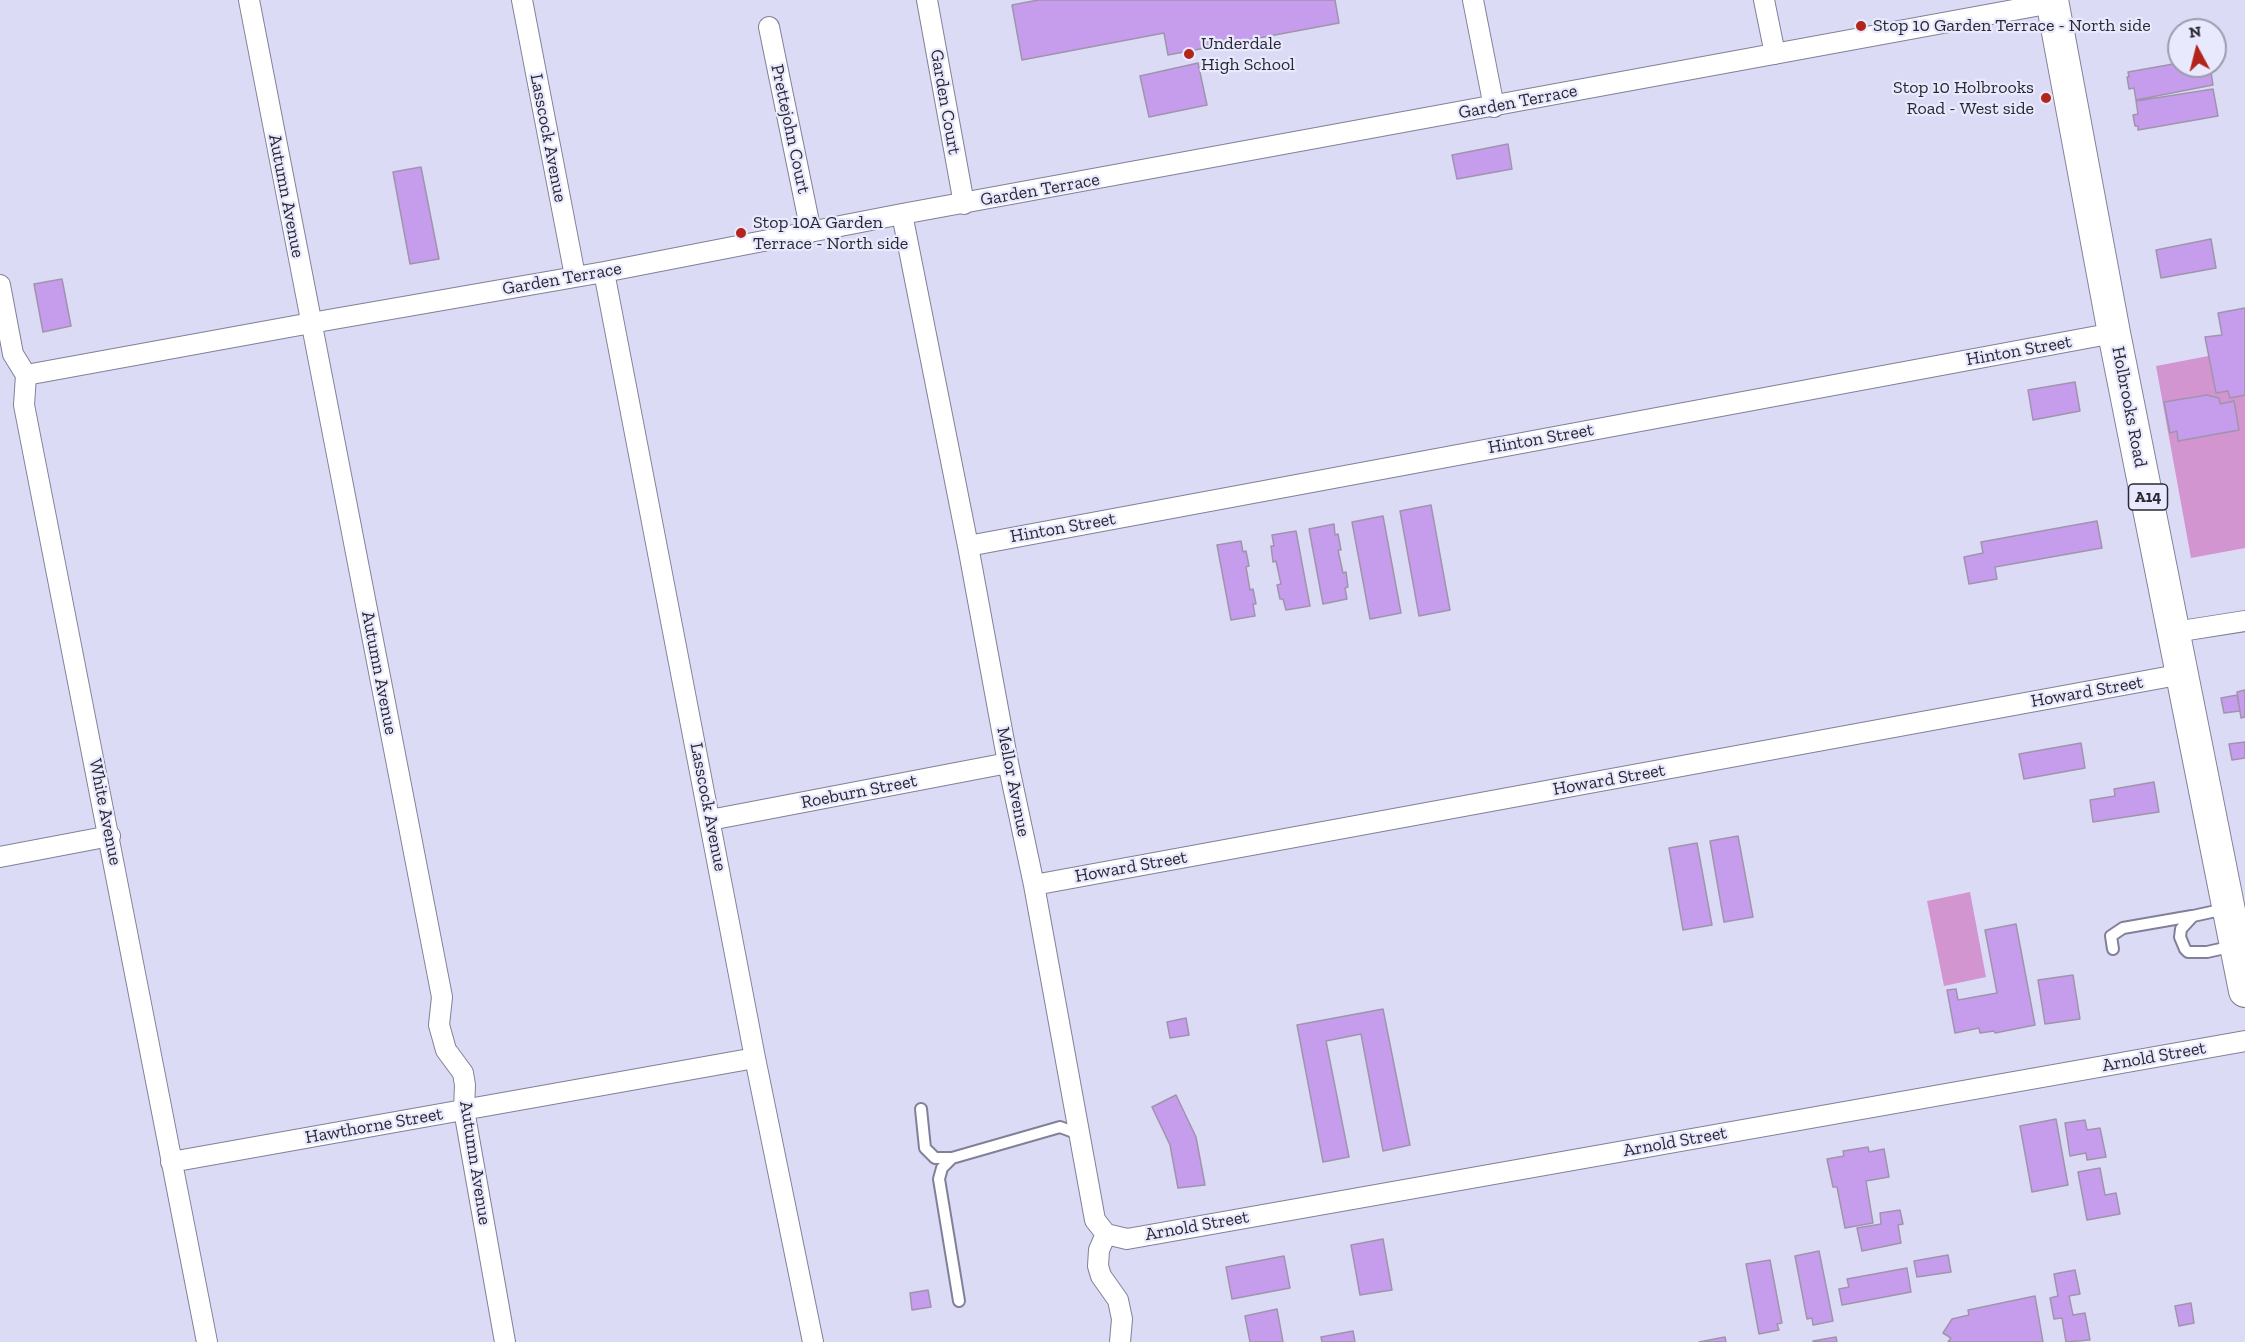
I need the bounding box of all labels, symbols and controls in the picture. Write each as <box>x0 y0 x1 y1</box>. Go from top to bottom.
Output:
place label: Stop 10 Garden Terrace - North side <box>1873 15 2151 37</box>
north arrow <box>2167 18 2227 78</box>
marker: Stop 10 Garden Terrace - North side <box>1854 19 1868 33</box>
text: N <box>2188 21 2202 42</box>
place label: Underdale High School <box>1201 33 1295 76</box>
marker: Underdale High School <box>1182 47 1196 61</box>
street label: Garden Court <box>925 48 965 156</box>
street label: Prettejohn Court <box>766 62 814 196</box>
street label: Lasscock Avenue <box>525 72 571 204</box>
place label: Stop 10 Holbrooks Road - West side <box>1893 77 2034 119</box>
street label: Garden Terrace <box>1457 80 1579 124</box>
marker: Stop 10 Holbrooks Road - West side <box>2039 91 2053 105</box>
street label: Autumn Avenue <box>263 132 309 260</box>
street label: Garden Terrace <box>979 169 1101 211</box>
place label: Stop 10A Garden Terrace - North side <box>753 212 908 254</box>
marker: Stop 10A Garden Terrace - North side <box>734 226 748 240</box>
street label: Garden Terrace <box>501 258 623 300</box>
street label: Hinton Street <box>1965 331 2073 371</box>
street label: Holbrooks Road <box>2107 345 2151 469</box>
street label: Hinton Street <box>1487 419 1595 459</box>
road number: A14 <box>2128 484 2168 510</box>
street label: Hinton Street <box>1009 508 1117 548</box>
street label: Autumn Avenue <box>356 609 402 737</box>
street label: Howard Street <box>2029 671 2145 713</box>
street label: Mellor Avenue <box>992 725 1034 839</box>
street label: Lasscock Avenue <box>685 741 731 873</box>
street label: White Avenue <box>84 757 126 867</box>
street label: Howard Street <box>1551 759 1667 801</box>
street label: Roeburn Street <box>799 770 919 814</box>
street label: Howard Street <box>1073 846 1189 888</box>
street label: Arnold Street <box>2100 1037 2208 1077</box>
street label: Autumn Avenue <box>455 1099 495 1227</box>
street label: Hawthorne Street <box>303 1103 445 1149</box>
street label: Arnold Street <box>1621 1122 1729 1162</box>
street label: Arnold Street <box>1143 1206 1251 1246</box>

